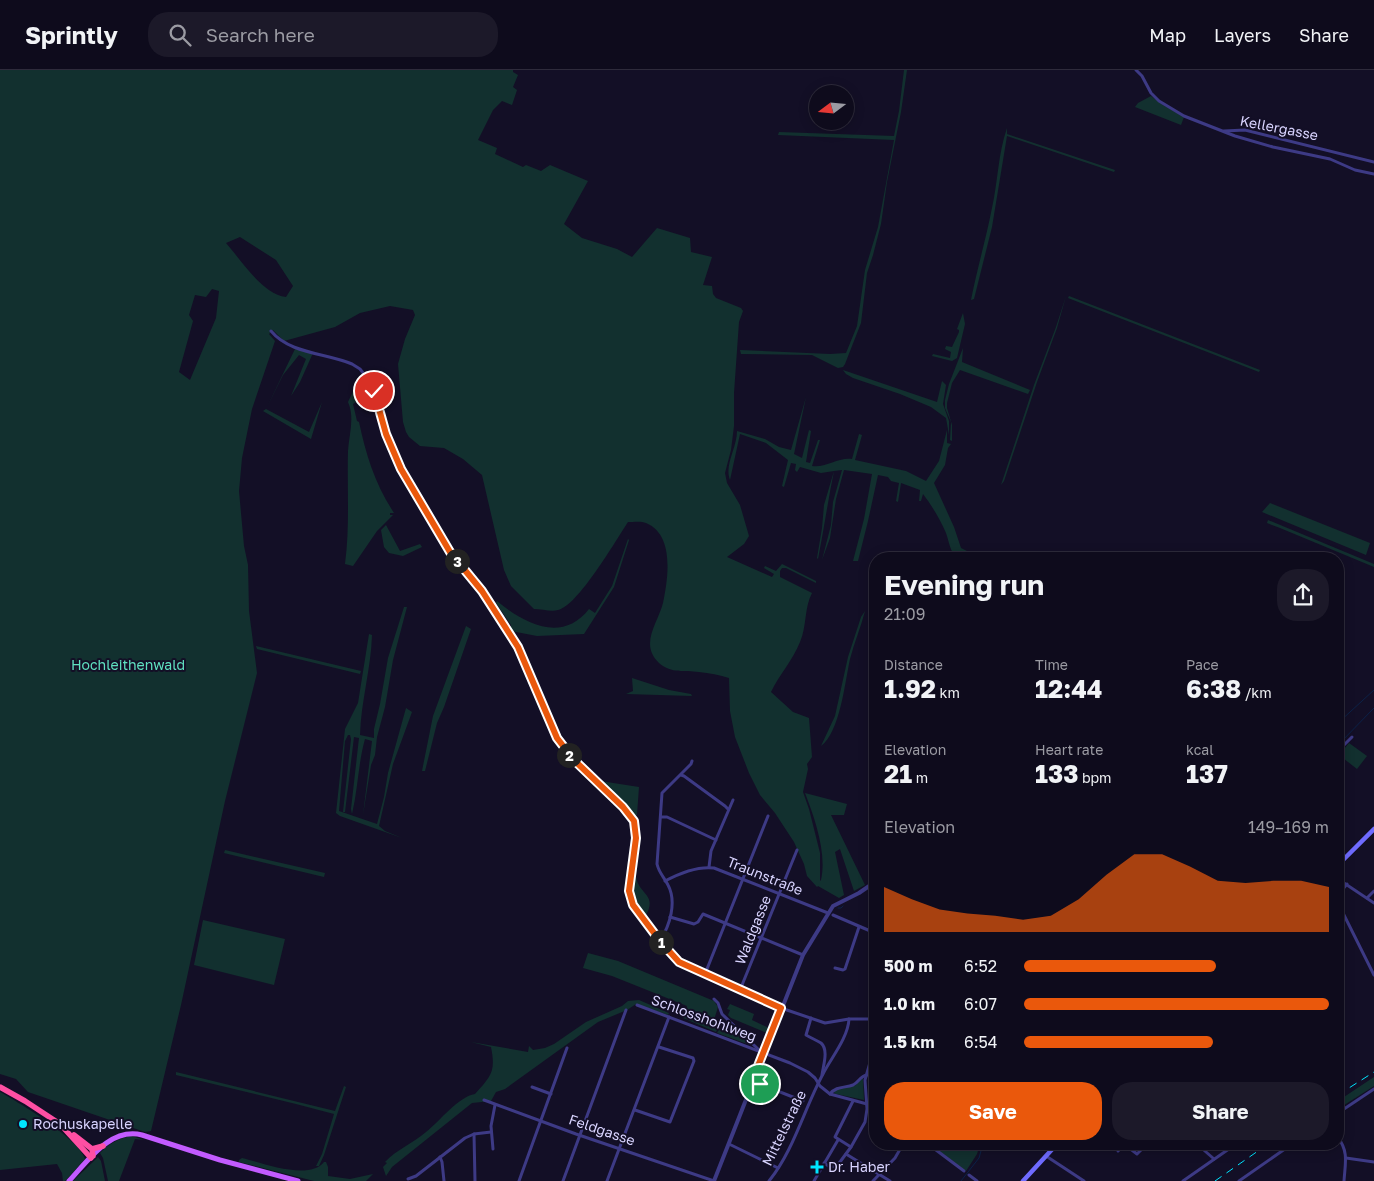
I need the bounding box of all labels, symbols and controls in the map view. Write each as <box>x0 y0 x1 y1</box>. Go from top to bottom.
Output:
search box <box>148 12 498 57</box>
text: Sprintly <box>25 20 118 49</box>
icon: search <box>166 21 194 49</box>
text: Search here <box>206 23 315 46</box>
text: Map <box>1149 24 1186 46</box>
text: Layers <box>1214 24 1271 46</box>
text: Share <box>1299 24 1349 46</box>
north arrow <box>809 85 854 130</box>
map controls <box>809 85 854 130</box>
street label: Kellergasse <box>1239 112 1320 143</box>
pin <box>353 370 395 412</box>
icon: check <box>360 377 388 405</box>
pin: 3 <box>444 548 470 574</box>
text: 3 <box>453 553 462 570</box>
text: Evening run <box>884 568 1044 601</box>
button: share <box>1277 569 1329 621</box>
text: 21:09 <box>884 604 925 624</box>
park label: Hochleithenwald <box>71 656 185 673</box>
text: Distance <box>884 656 943 673</box>
text: Time <box>1035 656 1068 673</box>
text: Pace <box>1186 656 1219 673</box>
text: 1.92 <box>884 673 936 704</box>
text: 12:44 <box>1035 673 1102 704</box>
text: 6:38 <box>1186 673 1241 704</box>
text: km <box>936 684 960 701</box>
text: /km <box>1241 684 1272 701</box>
text: Elevation <box>884 741 946 758</box>
text: Heart rate <box>1035 741 1103 758</box>
text: kcal <box>1186 741 1214 758</box>
pin: 2 <box>556 742 582 768</box>
text: 2 <box>565 747 574 764</box>
text: 21 <box>884 758 912 789</box>
text: 133 <box>1035 758 1078 789</box>
text: 137 <box>1186 758 1228 789</box>
text: m <box>912 769 928 786</box>
text: bpm <box>1078 769 1112 786</box>
text: Elevation <box>884 817 955 837</box>
text: 149–169 m <box>1248 817 1329 837</box>
street label: Traunstraße <box>725 853 806 898</box>
street label: Waldgasse <box>731 893 774 967</box>
pin: 1 <box>648 930 674 954</box>
text: 1 <box>658 934 665 951</box>
text: 500 m <box>884 956 933 976</box>
text: 6:52 <box>964 956 997 976</box>
street label: Schlosshohlweg <box>649 991 759 1044</box>
text: 1.0 km <box>884 994 935 1014</box>
text: 6:07 <box>964 994 997 1014</box>
text: 1.5 km <box>884 1032 934 1052</box>
text: 6:54 <box>964 1032 998 1052</box>
pin <box>739 1063 781 1105</box>
icon: arrive <box>746 1070 774 1098</box>
button: Save <box>884 1082 1102 1140</box>
button: Share <box>1112 1082 1329 1140</box>
street label: Mittelstraße <box>758 1087 809 1168</box>
street label: Feldgasse <box>567 1110 637 1149</box>
place label: Rochuskapelle <box>33 1115 132 1132</box>
marker: Rochuskapelle <box>17 1118 29 1130</box>
place label: Dr. Haber <box>828 1158 891 1175</box>
marker: Dr. Haber <box>810 1160 824 1174</box>

